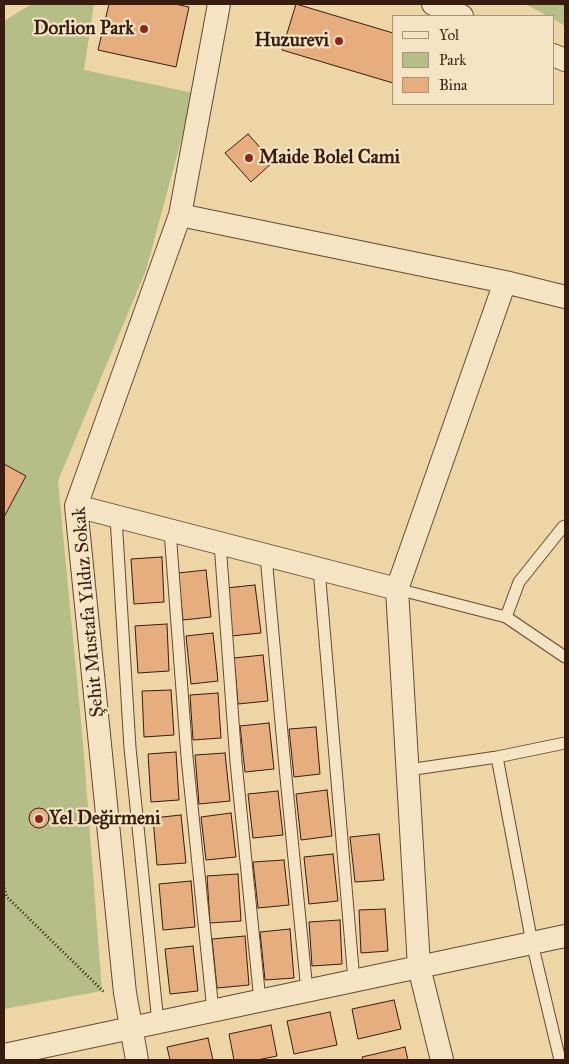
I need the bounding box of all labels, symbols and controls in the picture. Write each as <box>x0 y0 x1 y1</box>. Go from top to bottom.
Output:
legend <box>392 15 554 105</box>
place label: Dorlion Park <box>34 18 134 40</box>
marker: Dorlion Park <box>138 23 150 35</box>
text: Yol <box>439 26 459 44</box>
place label: Huzurevi <box>254 30 329 52</box>
marker: Huzurevi <box>333 35 345 47</box>
text: Park <box>439 51 466 69</box>
text: Bina <box>439 76 467 94</box>
place label: Maide Bolel Cami <box>259 147 400 169</box>
marker: Maide Bolel Cami <box>243 152 255 164</box>
street label: Şehit Mustafa Yıldız Sokak <box>68 506 110 718</box>
place label: Yel Değirmeni <box>49 808 160 830</box>
marker: Yel Değirmeni <box>33 813 45 825</box>

